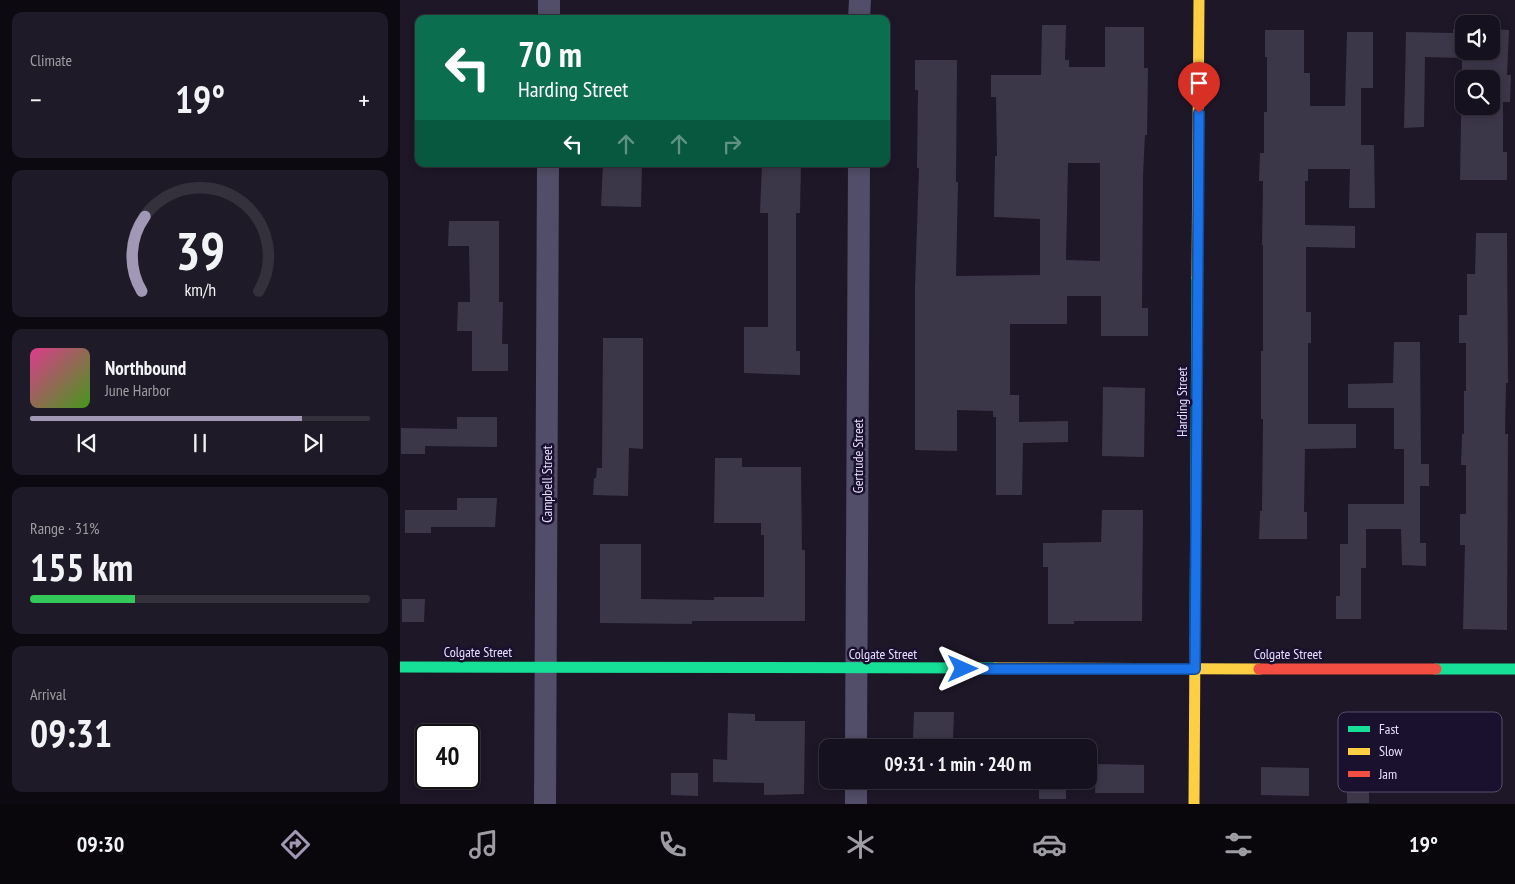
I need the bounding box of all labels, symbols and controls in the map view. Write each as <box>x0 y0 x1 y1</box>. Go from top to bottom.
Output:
map controls <box>1455 15 1500 115</box>
button: sound <box>1455 15 1500 60</box>
text: 70 m <box>518 31 582 77</box>
icon: left <box>435 35 500 100</box>
text: Climate <box>30 50 72 70</box>
pin <box>1178 62 1220 113</box>
icon: arrive <box>1185 69 1213 97</box>
button: search <box>1455 70 1500 115</box>
text: 19° <box>175 74 225 123</box>
text: Harding Street <box>518 75 628 103</box>
text: − <box>30 81 42 118</box>
text: + <box>358 81 370 118</box>
icon: left <box>559 130 587 158</box>
icon: ahead <box>612 130 640 158</box>
icon: ahead <box>665 130 693 158</box>
icon: right <box>718 130 746 158</box>
text: 39 <box>175 217 225 284</box>
text: km/h <box>184 278 216 301</box>
text: Northbound <box>105 356 186 380</box>
street label: Harding Street <box>1173 367 1191 437</box>
text: June Harbor <box>105 380 170 400</box>
street label: Gertrude Street <box>849 419 867 493</box>
icon: previous <box>73 429 101 457</box>
icon: pause <box>186 429 214 457</box>
icon: next <box>299 429 327 457</box>
street label: Campbell Street <box>538 445 556 523</box>
text: Range · 31% <box>30 518 99 538</box>
text: 155 km <box>30 542 133 591</box>
position arrow <box>936 642 988 694</box>
street label: Colgate Street <box>444 643 512 661</box>
street label: Colgate Street <box>849 645 917 663</box>
street label: Colgate Street <box>1254 645 1322 663</box>
text: Arrival <box>30 684 66 704</box>
text: 09:31 <box>30 708 112 757</box>
legend <box>1338 712 1502 792</box>
text: Fast <box>1379 720 1399 738</box>
speed limit sign: 40 <box>415 724 480 789</box>
text: Slow <box>1379 742 1403 760</box>
text: 09:31 · 1 min · 240 m <box>885 752 1031 776</box>
text: Jam <box>1378 765 1397 783</box>
icon: directions <box>278 827 313 862</box>
icon: music <box>466 827 501 862</box>
icon: phone <box>655 827 690 862</box>
icon: climate <box>843 827 878 862</box>
icon: car <box>1032 827 1067 862</box>
icon: filters <box>1221 827 1256 862</box>
text: 09:30 <box>77 830 124 858</box>
text: 19° <box>1409 830 1438 858</box>

